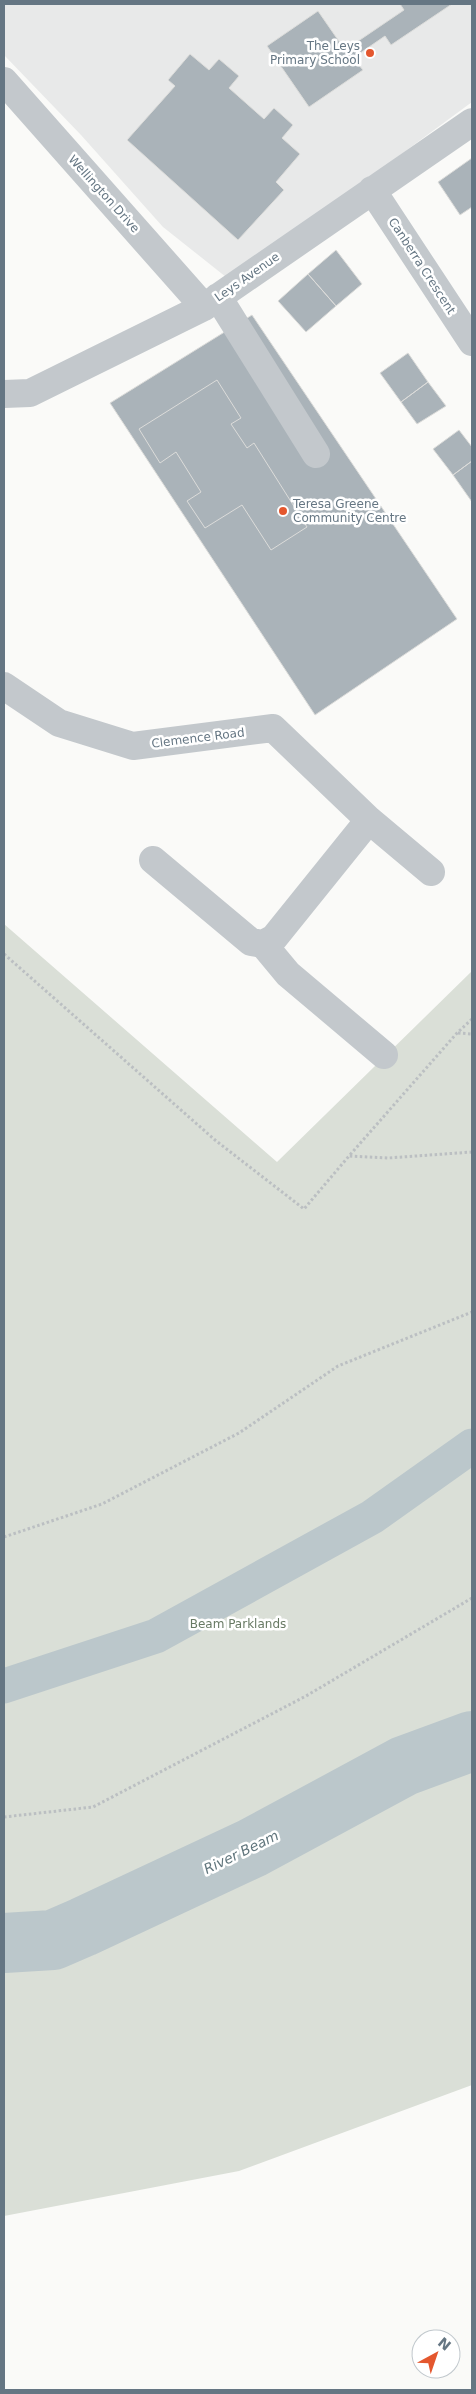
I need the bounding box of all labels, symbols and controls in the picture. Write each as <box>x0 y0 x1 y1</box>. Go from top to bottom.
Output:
place label: The Leys Primary School <box>270 39 360 67</box>
marker: The Leys Primary School <box>364 47 376 59</box>
street label: Wellington Drive <box>66 152 142 236</box>
street label: Canberra Crescent <box>386 215 459 317</box>
street label: Leys Avenue <box>212 250 282 304</box>
place label: Teresa Greene Community Centre <box>292 497 406 525</box>
marker: Teresa Greene Community Centre <box>277 505 289 517</box>
street label: Clemence Road <box>151 725 245 751</box>
park label: Beam Parklands <box>190 1617 286 1631</box>
water label: River Beam <box>201 1827 281 1877</box>
north arrow <box>411 2329 461 2379</box>
text: N <box>435 2334 454 2354</box>

